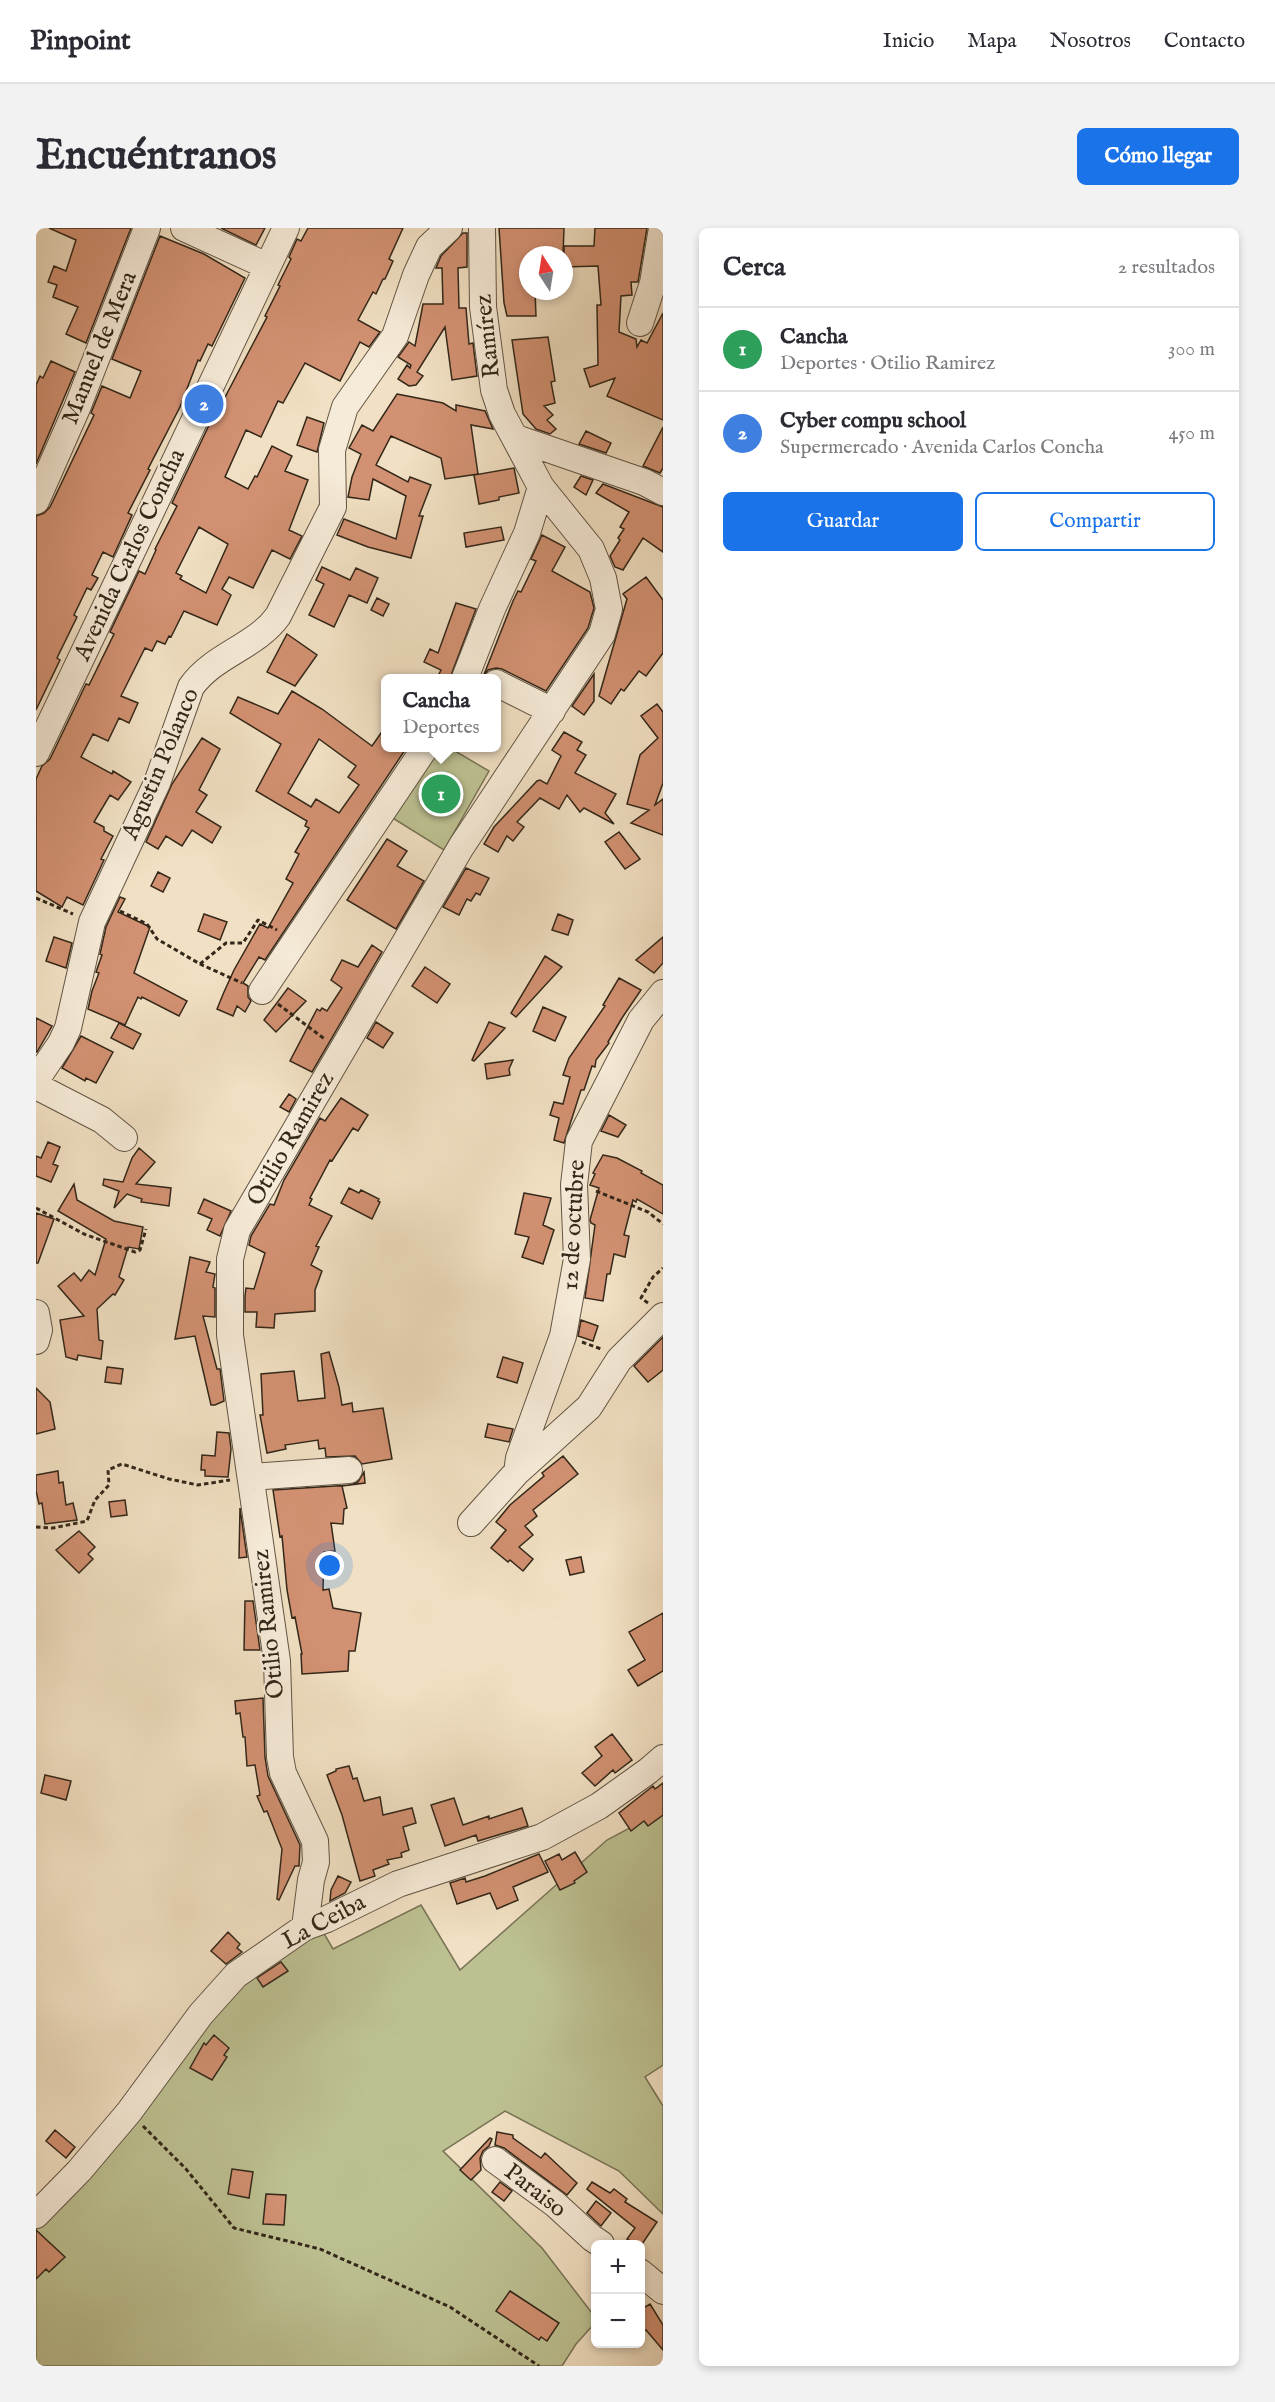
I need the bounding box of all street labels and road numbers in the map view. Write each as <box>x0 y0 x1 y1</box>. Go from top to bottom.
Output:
street label: Manuel de Mera <box>55 266 145 429</box>
street label: Ramírez <box>468 292 508 380</box>
street label: Avenida Carlos Concha <box>67 443 193 667</box>
street label: Agustin Polanco <box>115 683 207 846</box>
street label: Otilio Ramirez <box>240 1066 342 1212</box>
street label: 12 de octubre <box>555 1159 593 1291</box>
street label: Otilio Ramirez <box>246 1548 292 1700</box>
street label: La Ceiba <box>277 1887 372 1957</box>
street label: Paraiso <box>497 2157 573 2225</box>

